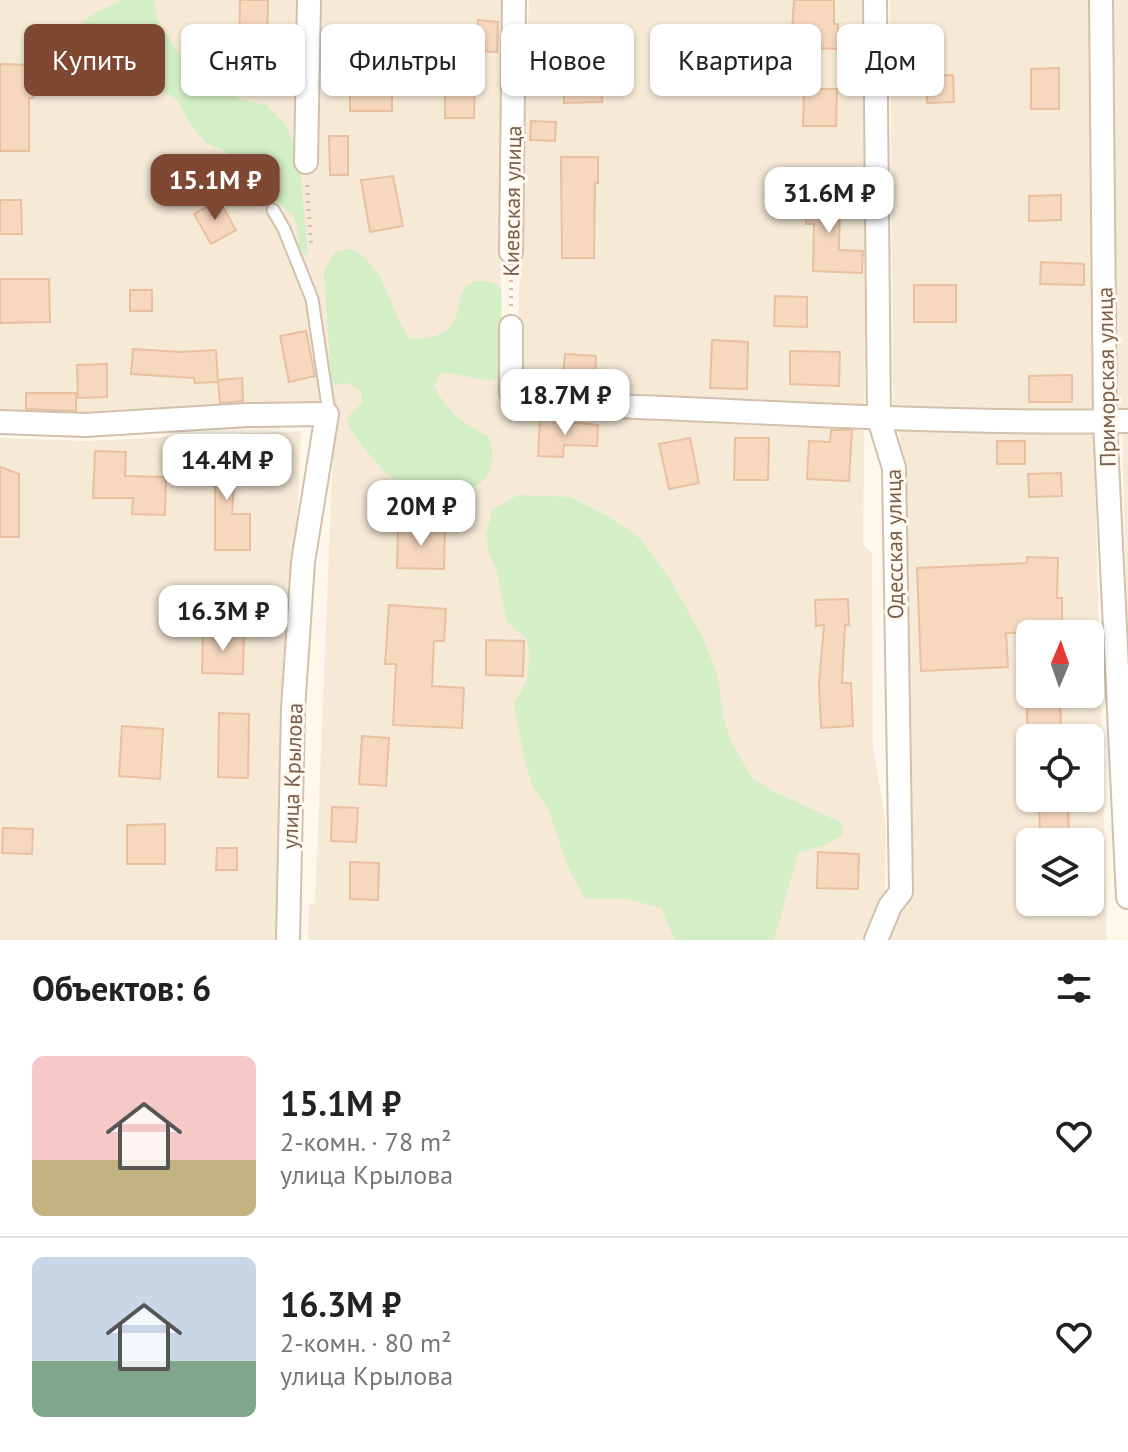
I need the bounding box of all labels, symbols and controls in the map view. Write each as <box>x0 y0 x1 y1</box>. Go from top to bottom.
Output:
chip: Купить <box>24 24 165 96</box>
chip: Снять <box>181 24 305 96</box>
chip: Фильтры <box>321 24 485 96</box>
chip: Новое <box>501 24 634 96</box>
chip: Квартира <box>650 24 821 96</box>
chip: Дом <box>837 24 944 96</box>
street label: Киевская улица <box>497 125 527 277</box>
pin: 15.1M ₽ <box>141 154 289 222</box>
text: 15.1M ₽ <box>169 163 261 196</box>
pin: 31.6M ₽ <box>755 167 903 235</box>
text: 31.6M ₽ <box>783 176 875 209</box>
street label: Приморская улица <box>1090 287 1122 467</box>
pin: 18.7M ₽ <box>491 369 639 437</box>
text: 18.7M ₽ <box>519 378 611 411</box>
pin: 14.4M ₽ <box>153 434 301 502</box>
text: 14.4M ₽ <box>181 443 273 476</box>
street label: Одесская улица <box>879 469 909 619</box>
pin: 20M ₽ <box>365 480 477 548</box>
text: 20M ₽ <box>385 489 457 522</box>
pin: 16.3M ₽ <box>149 585 297 653</box>
text: 16.3M ₽ <box>177 594 269 627</box>
north arrow <box>1016 620 1104 708</box>
map controls <box>1016 620 1104 916</box>
street label: улица Крылова <box>275 702 309 850</box>
button: locate <box>1016 724 1104 812</box>
button: layers <box>1016 828 1104 916</box>
text: Объектов: 6 <box>32 966 211 1010</box>
icon: filters <box>1052 966 1096 1010</box>
text: 15.1M ₽ <box>280 1081 401 1125</box>
icon: home <box>96 1088 192 1184</box>
icon: heart <box>1052 1114 1096 1158</box>
text: 2-комн. · 78 m² <box>280 1125 451 1158</box>
text: улица Крылова <box>280 1158 453 1191</box>
text: 16.3M ₽ <box>280 1282 401 1326</box>
icon: home <box>96 1289 192 1385</box>
icon: heart <box>1052 1315 1096 1359</box>
text: 2-комн. · 80 m² <box>280 1326 451 1359</box>
text: улица Крылова <box>280 1359 453 1392</box>

